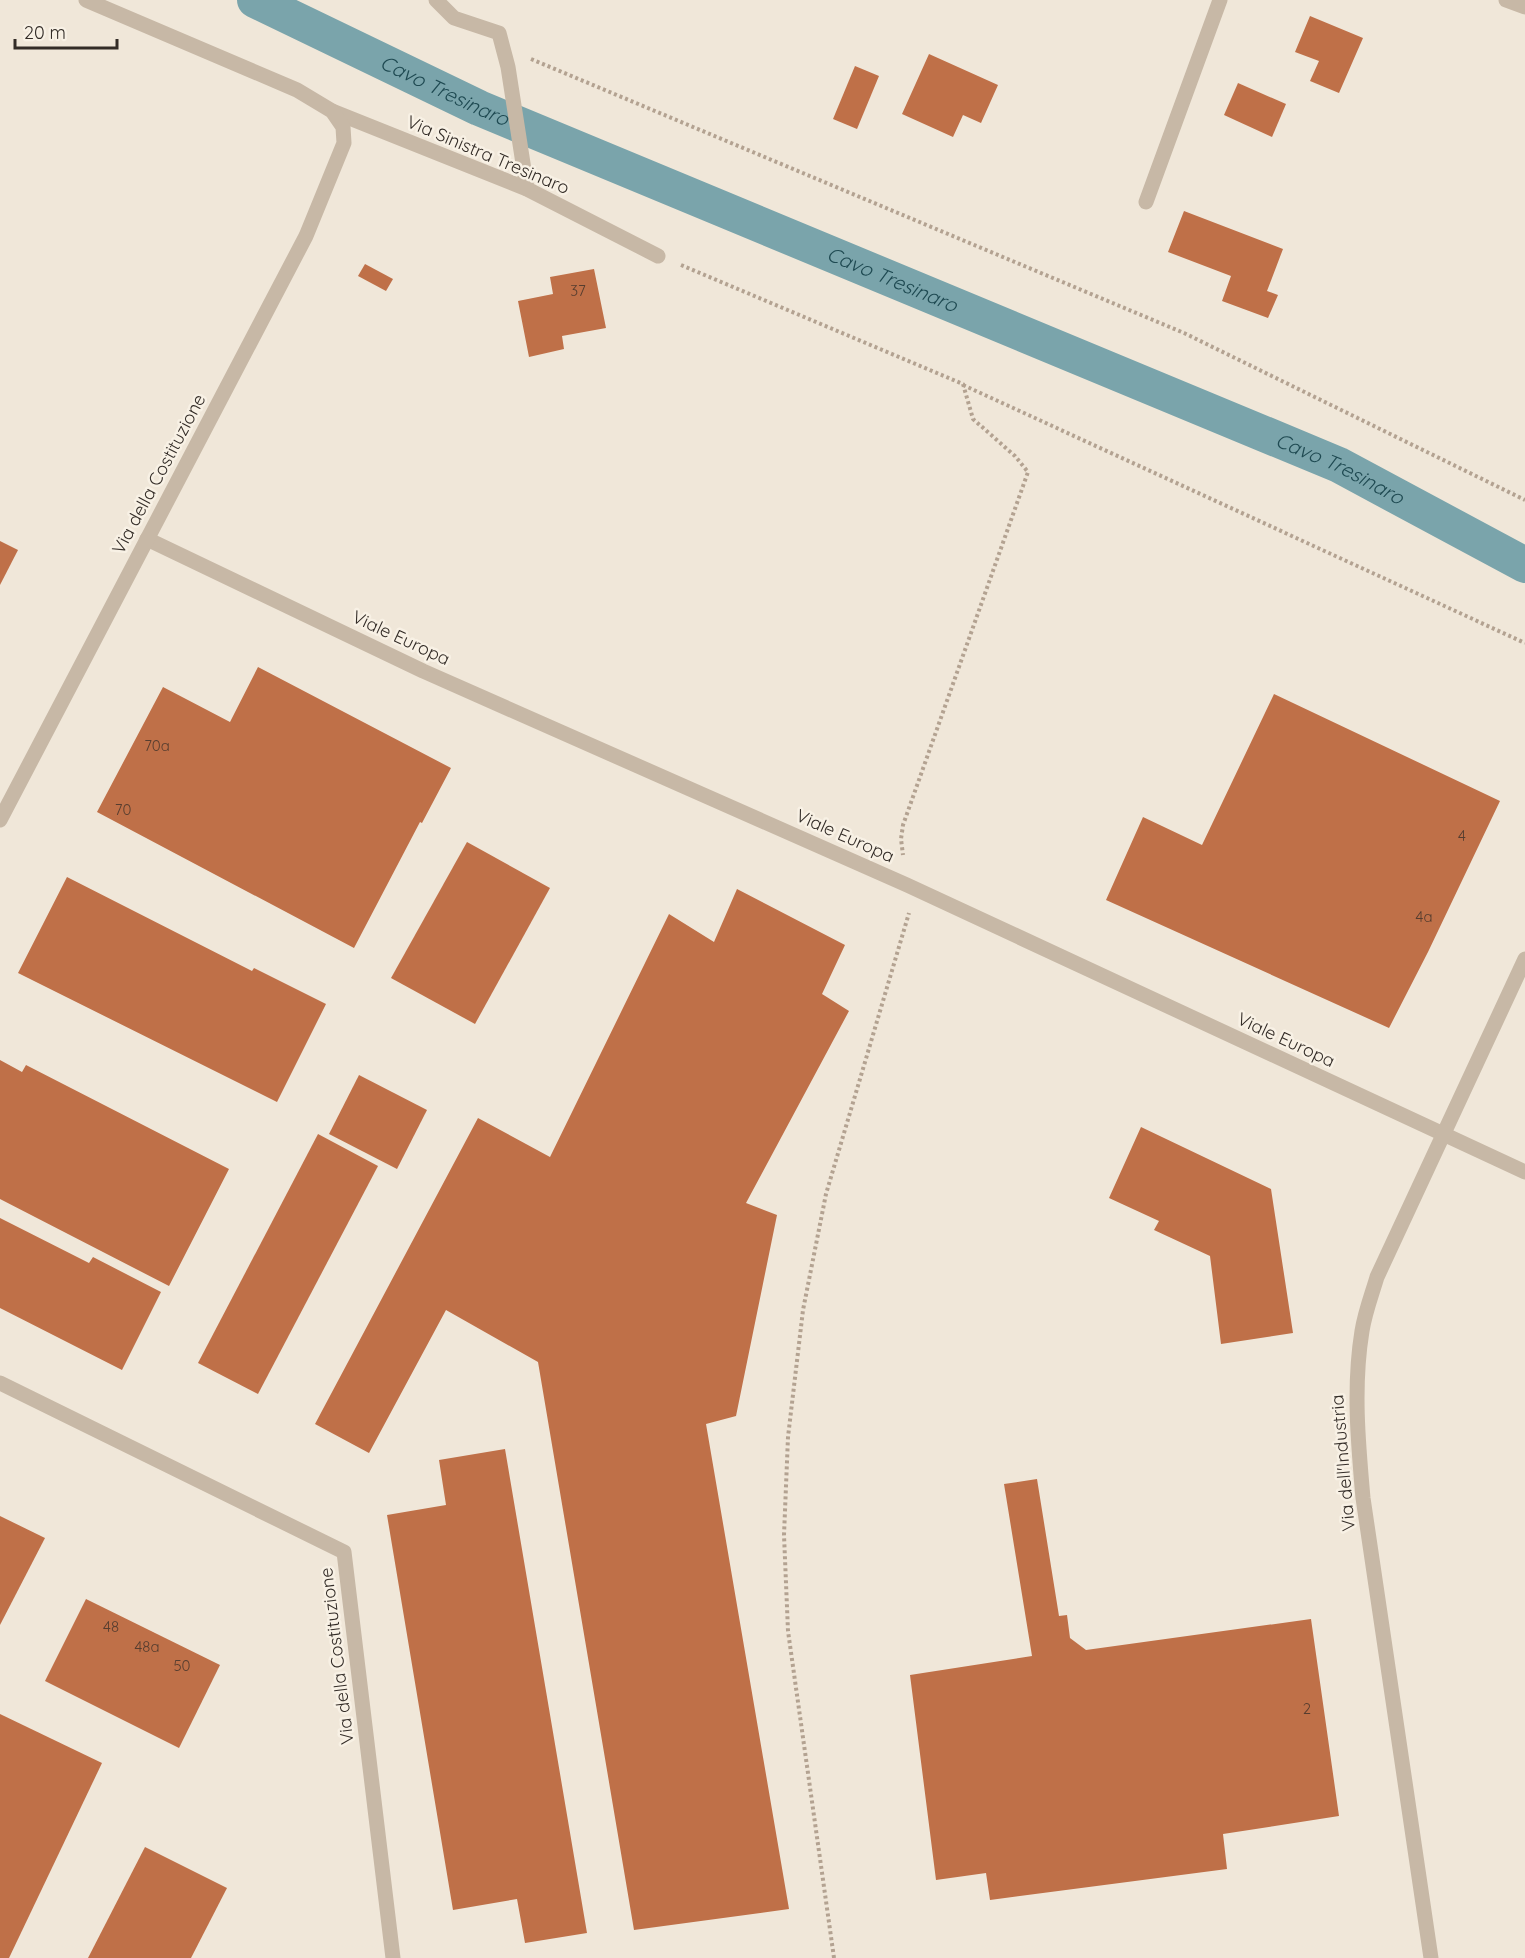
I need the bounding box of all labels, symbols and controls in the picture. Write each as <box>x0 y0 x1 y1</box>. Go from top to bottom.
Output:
scale bar <box>15 12 117 50</box>
text: 20 m <box>24 21 66 44</box>
water label: Cavo Tresinaro <box>376 49 513 131</box>
street label: Via Sinistra Tresinaro <box>403 110 573 199</box>
water label: Cavo Tresinaro <box>823 241 962 318</box>
house number: 37 <box>570 281 586 300</box>
street label: Via della Costituzione <box>107 390 211 558</box>
water label: Cavo Tresinaro <box>1272 427 1409 510</box>
street label: Viale Europa <box>349 605 454 670</box>
house number: 70a <box>144 736 170 755</box>
house number: 70 <box>115 800 131 819</box>
street label: Viale Europa <box>792 804 898 867</box>
house number: 4 <box>1458 826 1466 845</box>
house number: 4a <box>1416 907 1433 926</box>
street label: Viale Europa <box>1234 1007 1339 1072</box>
street label: Via dell'Industria <box>1325 1394 1360 1532</box>
street label: Via della Costituzione <box>314 1566 359 1746</box>
house number: 48 <box>103 1617 119 1636</box>
house number: 48a <box>134 1637 160 1656</box>
house number: 50 <box>173 1656 191 1675</box>
house number: 2 <box>1303 1699 1311 1718</box>

